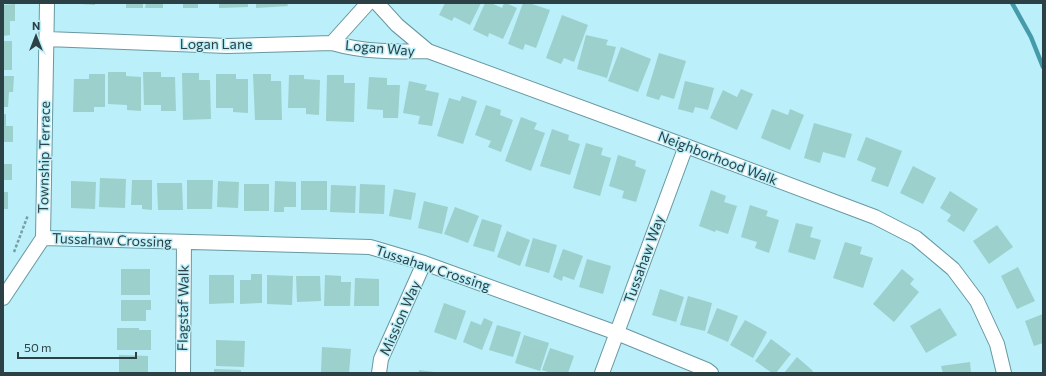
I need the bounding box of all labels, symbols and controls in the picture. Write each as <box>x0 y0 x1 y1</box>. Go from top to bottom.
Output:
north arrow <box>16 16 56 56</box>
text: N <box>32 19 40 32</box>
street label: Logan Lane <box>180 35 252 52</box>
street label: Logan Way <box>345 36 416 59</box>
street label: Township Terrace <box>34 101 53 213</box>
street label: Neighborhood Walk <box>656 127 781 188</box>
street label: Tussahaw Way <box>620 212 667 305</box>
street label: Tussahaw Crossing <box>52 229 173 250</box>
street label: Tussahaw Crossing <box>374 241 493 294</box>
street label: Flagstaf Walk <box>173 264 192 351</box>
street label: Mission Way <box>375 278 424 358</box>
scale bar <box>18 334 136 360</box>
text: 50 m <box>24 340 52 354</box>

